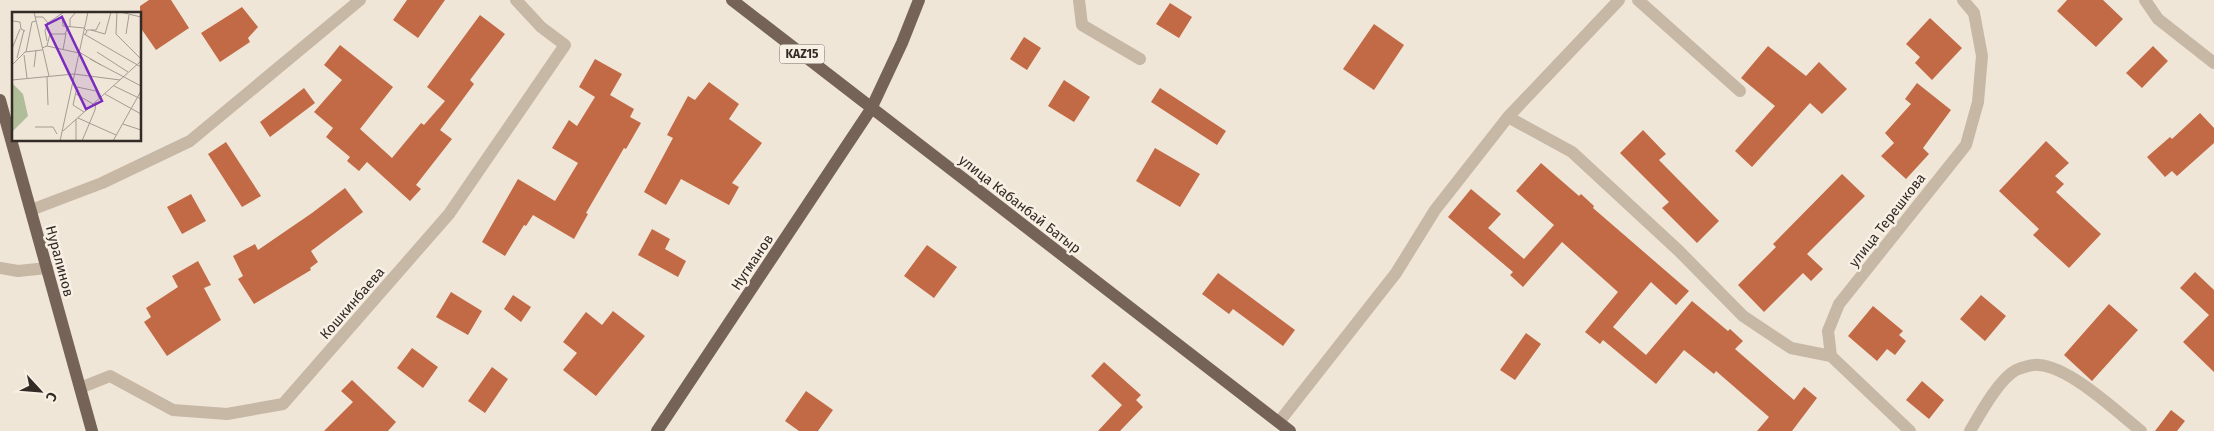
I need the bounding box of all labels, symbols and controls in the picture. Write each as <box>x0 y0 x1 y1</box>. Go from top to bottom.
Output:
inset map <box>12 12 141 141</box>
road number: KAZ15 <box>780 44 824 64</box>
street label: улица Кабанбай Батыр <box>955 151 1084 257</box>
street label: улица Терешкова <box>1845 170 1929 271</box>
street label: Нуралинов <box>42 224 77 299</box>
street label: Нугманов <box>728 231 777 293</box>
street label: Кошкинбаева <box>316 264 388 343</box>
north arrow <box>15 366 65 416</box>
text: С <box>42 389 61 404</box>

